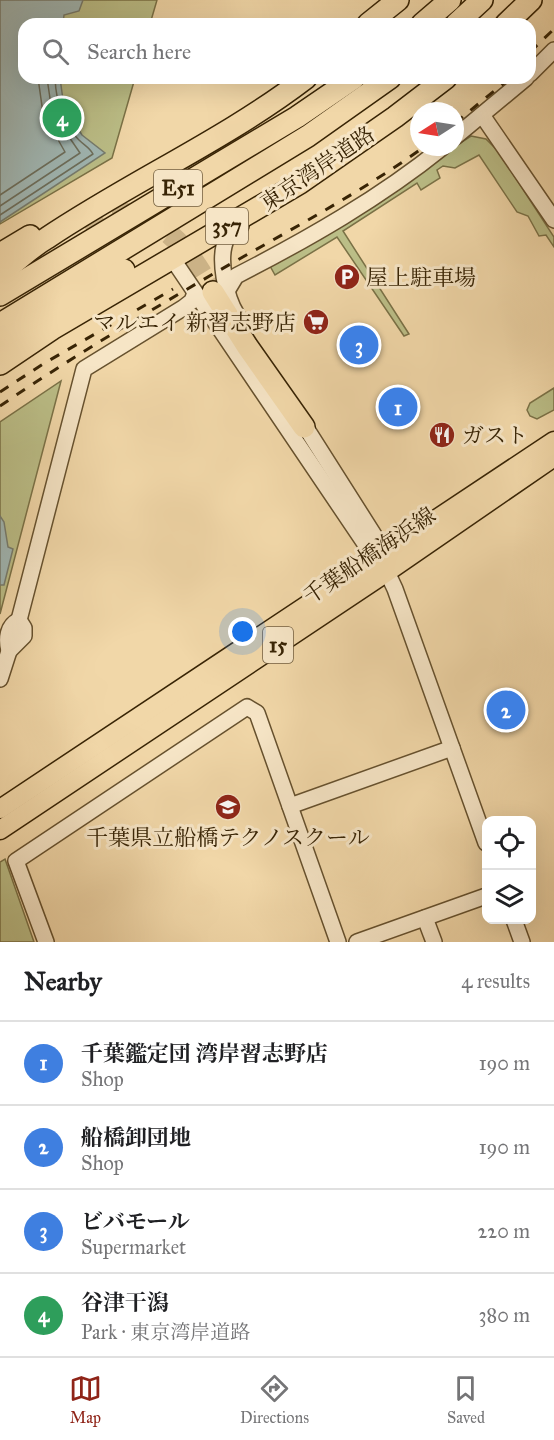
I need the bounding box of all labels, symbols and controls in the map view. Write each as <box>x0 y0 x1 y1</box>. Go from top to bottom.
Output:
search box <box>18 18 536 84</box>
icon: search <box>39 35 72 68</box>
text: Search here <box>87 38 191 65</box>
pin: 4 <box>42 96 82 140</box>
north arrow <box>410 102 464 156</box>
street label: 東京湾岸道路 <box>255 120 380 217</box>
road number: E51 <box>154 170 202 206</box>
road number: 357 <box>206 208 248 244</box>
parking icon: 屋上駐車場 <box>332 262 362 292</box>
place label: 屋上駐車場 <box>366 264 476 291</box>
supermarket icon: マルエイ 新習志野店 <box>301 307 331 337</box>
place label: マルエイ 新習志野店 <box>93 309 296 336</box>
pin: 3 <box>340 322 378 368</box>
pin: 1 <box>378 384 418 430</box>
restaurant icon: ガスト <box>427 420 457 450</box>
place label: ガスト <box>462 422 528 449</box>
street label: 千葉船橋海浜線 <box>298 501 441 610</box>
your location <box>228 617 257 646</box>
road number: 15 <box>263 627 293 663</box>
pin: 2 <box>486 688 526 732</box>
school or university icon: 千葉県立船橋テクノスクール <box>213 792 243 822</box>
map controls <box>482 816 536 924</box>
button: locate <box>482 816 536 870</box>
place label: 千葉県立船橋テクノスクール <box>86 824 370 851</box>
button: layers <box>482 870 536 924</box>
text: Nearby <box>24 965 102 997</box>
text: 4 results <box>461 969 530 993</box>
text: 千葉鑑定団 湾岸習志野店 <box>81 1040 328 1067</box>
text: 1 <box>40 1051 47 1075</box>
text: 190 m <box>479 1051 530 1075</box>
text: Shop <box>81 1067 124 1091</box>
text: 船橋卸団地 <box>81 1124 191 1151</box>
text: 2 <box>39 1135 48 1159</box>
text: 190 m <box>479 1135 530 1159</box>
text: Shop <box>81 1151 124 1175</box>
text: ビバモール <box>81 1208 190 1235</box>
text: 3 <box>40 1219 48 1243</box>
text: 220 m <box>478 1219 530 1243</box>
text: Supermarket <box>81 1235 186 1259</box>
text: 谷津干潟 <box>81 1289 169 1316</box>
text: 4 <box>38 1303 49 1327</box>
text: 380 m <box>479 1303 530 1327</box>
text: Park · 東京湾岸道路 <box>81 1320 250 1344</box>
tab: Map <box>69 1372 102 1427</box>
tab: Directions <box>240 1372 309 1427</box>
tab: Saved <box>447 1372 485 1427</box>

